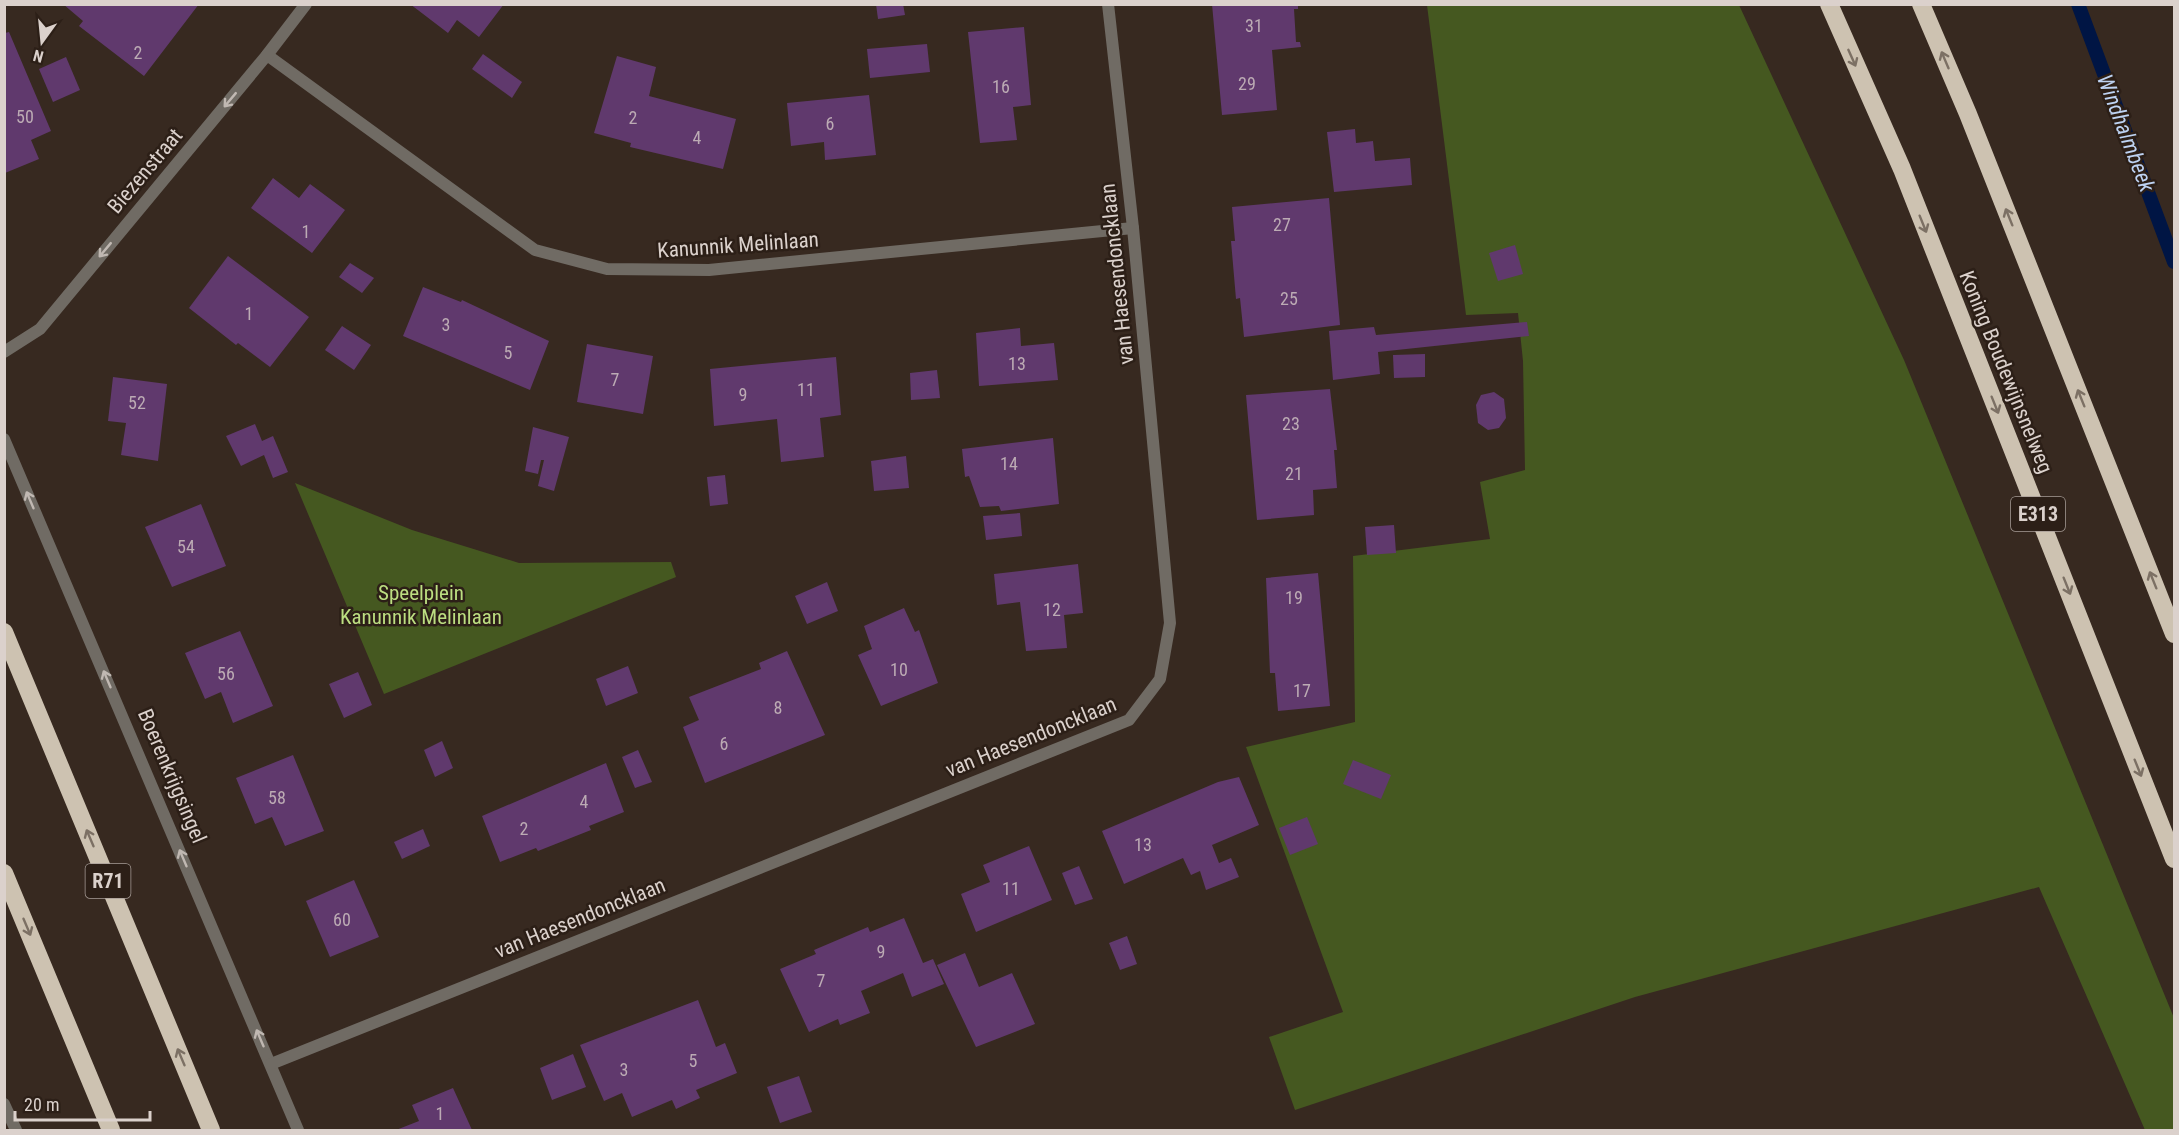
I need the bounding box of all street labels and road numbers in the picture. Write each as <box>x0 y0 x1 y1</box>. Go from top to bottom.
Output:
street label: Biezenstraat <box>103 124 187 218</box>
street label: van Haesendoncklaan <box>1096 182 1138 366</box>
street label: Kanunnik Melinlaan <box>656 227 820 263</box>
street label: Koning Boudewijnsnelweg <box>1954 267 2058 477</box>
road number: E313 <box>2011 497 2065 531</box>
street label: van Haesendoncklaan <box>942 692 1120 782</box>
street label: Boerenkrijgsingel <box>133 705 211 847</box>
road number: R71 <box>86 864 130 898</box>
street label: van Haesendoncklaan <box>491 873 669 963</box>

